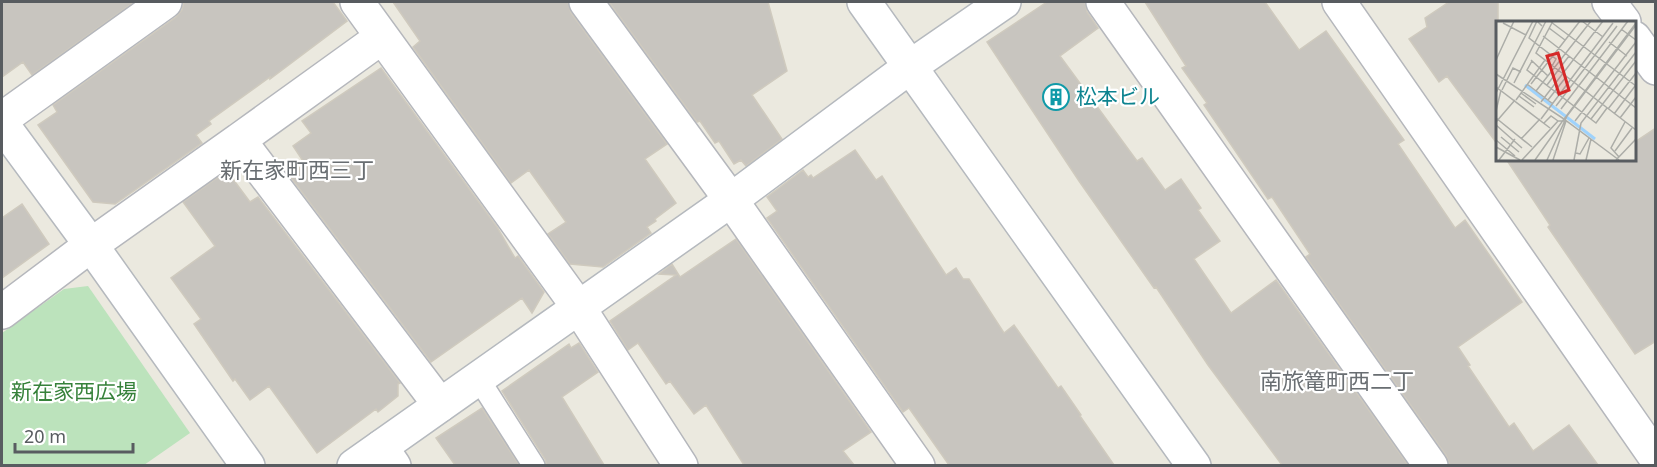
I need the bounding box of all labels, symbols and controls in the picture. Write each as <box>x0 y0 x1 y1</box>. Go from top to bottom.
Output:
inset map <box>1496 21 1636 160</box>
building icon: 松本ビル <box>1041 82 1071 112</box>
place label: 松本ビル <box>1076 82 1160 110</box>
district label: 新在家町西三丁 <box>220 154 374 184</box>
district label: 南旅篭町西二丁 <box>1260 365 1414 395</box>
park label: 新在家西広場 <box>11 377 137 405</box>
scale bar <box>15 416 134 454</box>
text: 20 m <box>24 424 66 448</box>

